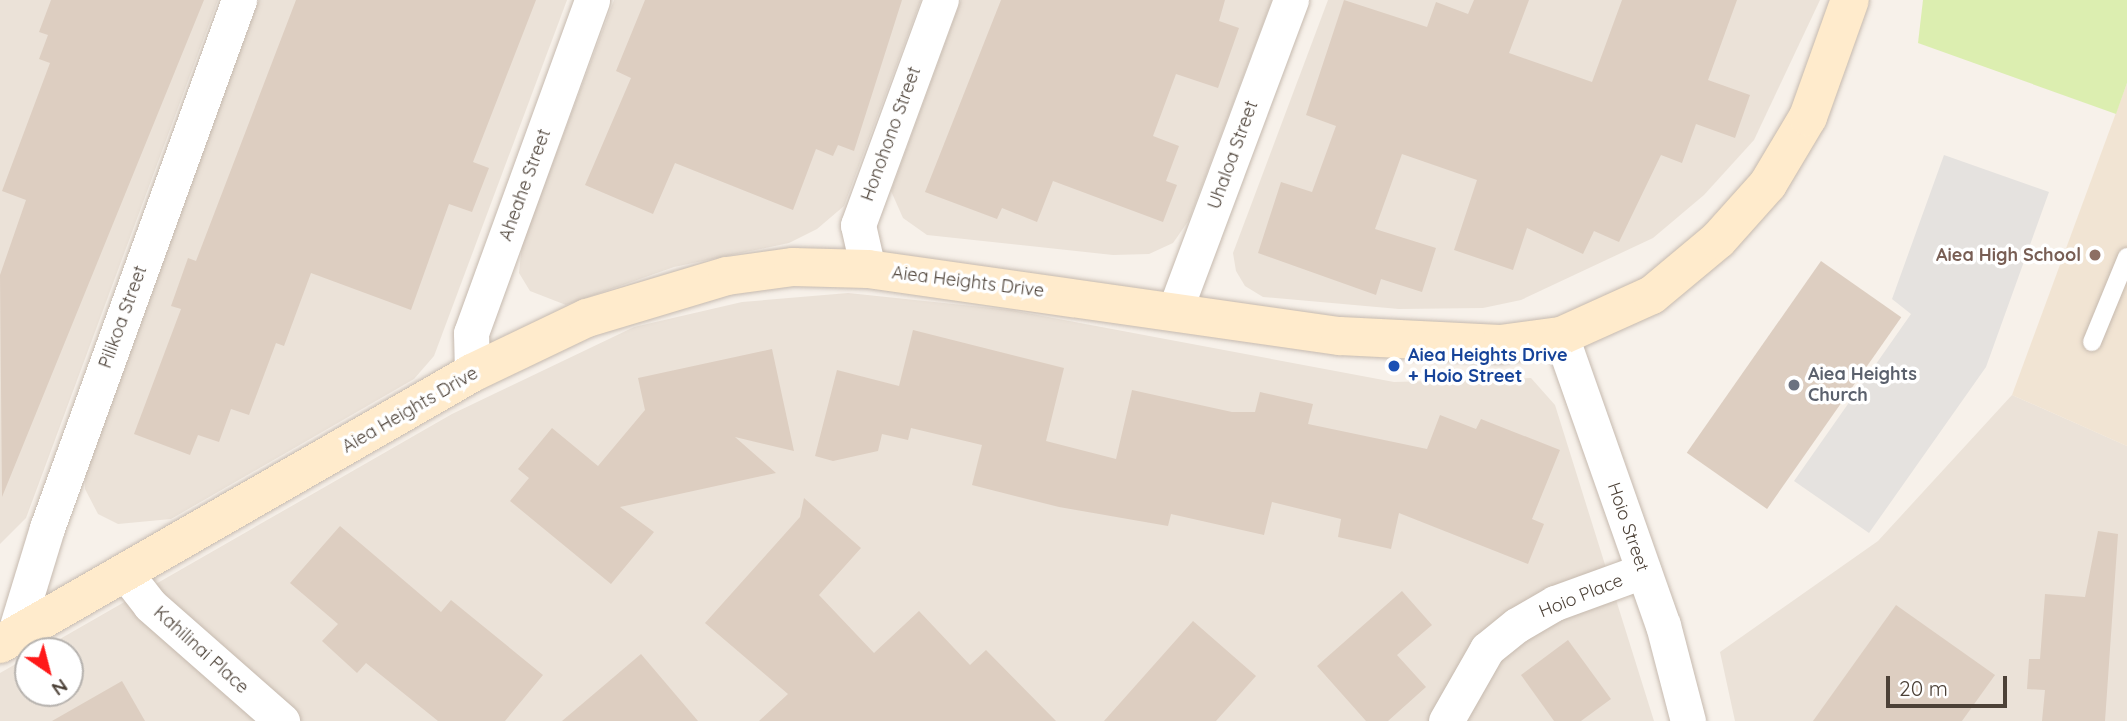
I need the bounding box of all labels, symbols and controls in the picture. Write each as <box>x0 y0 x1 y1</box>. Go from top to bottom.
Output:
street label: Honohono Street <box>857 64 925 204</box>
street label: Uhaloa Street <box>1203 98 1263 212</box>
street label: Aheahe Street <box>495 126 555 244</box>
place label: Aiea High School <box>1936 244 2081 266</box>
marker: Aiea High School <box>2087 247 2103 263</box>
street label: Aiea Heights Drive <box>891 262 1045 302</box>
street label: Pilikoa Street <box>94 263 152 371</box>
place label: Aiea Heights Drive + Hoio Street <box>1408 345 1568 388</box>
marker: Aiea Heights Drive + Hoio Street <box>1386 358 1402 374</box>
street label: Aiea Heights Drive <box>338 362 482 458</box>
place label: Aiea Heights Church <box>1808 364 1917 406</box>
marker: Aiea Heights Church <box>1786 377 1802 393</box>
street label: Hoio Street <box>1603 480 1653 574</box>
street label: Hoio Place <box>1536 569 1626 623</box>
street label: Kahilinai Place <box>149 602 253 698</box>
north arrow <box>14 637 84 707</box>
scale bar <box>1889 662 2010 706</box>
text: N <box>47 674 73 701</box>
text: 20 m <box>1899 675 1948 701</box>

